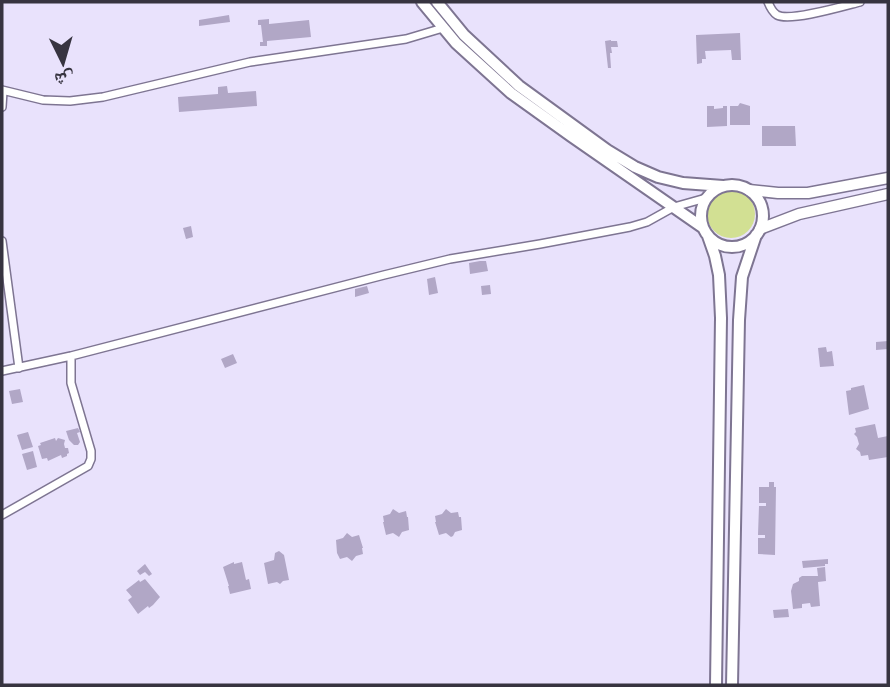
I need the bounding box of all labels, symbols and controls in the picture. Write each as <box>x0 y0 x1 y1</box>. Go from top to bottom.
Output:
north arrow <box>28 28 98 98</box>
text: ش <box>53 67 76 93</box>

